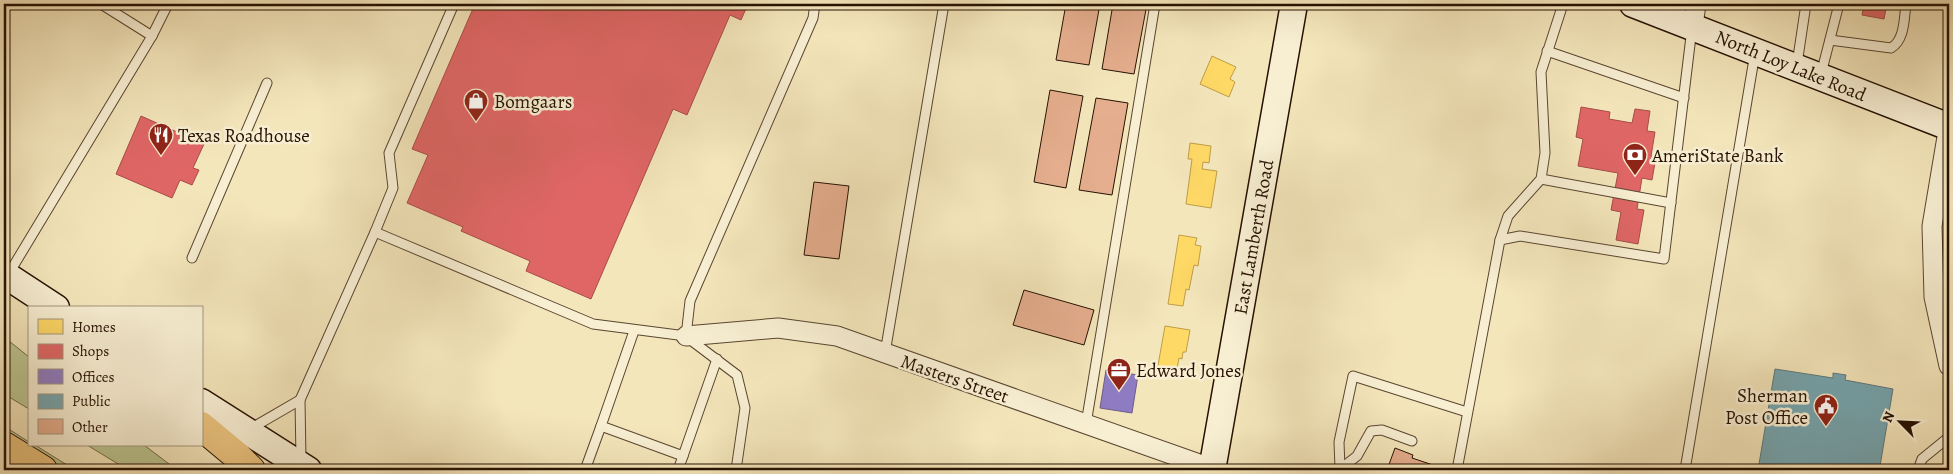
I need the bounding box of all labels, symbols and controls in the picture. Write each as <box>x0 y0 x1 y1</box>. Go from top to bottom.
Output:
street label: North Loy Lake Road <box>1711 24 1871 108</box>
shop icon: Bomgaars <box>463 88 489 122</box>
place label: Bomgaars <box>494 89 572 115</box>
restaurant icon: Texas Roadhouse <box>148 122 174 156</box>
place label: Texas Roadhouse <box>178 123 310 149</box>
bank icon: AmeriState Bank <box>1622 142 1648 176</box>
place label: AmeriState Bank <box>1651 143 1784 169</box>
street label: East Lamberth Road <box>1228 157 1281 317</box>
legend <box>28 306 202 446</box>
text: Homes <box>72 317 116 337</box>
text: Shops <box>72 341 109 361</box>
street label: Masters Street <box>897 348 1012 410</box>
office icon: Edward Jones <box>1106 357 1132 391</box>
place label: Edward Jones <box>1136 358 1241 384</box>
text: Offices <box>72 367 115 387</box>
place label: Sherman Post Office <box>1725 383 1808 431</box>
text: Public <box>72 391 110 411</box>
public building icon: Sherman Post Office <box>1813 393 1839 427</box>
north arrow <box>1876 396 1926 446</box>
text: N <box>1878 408 1899 425</box>
text: Other <box>72 417 108 437</box>

